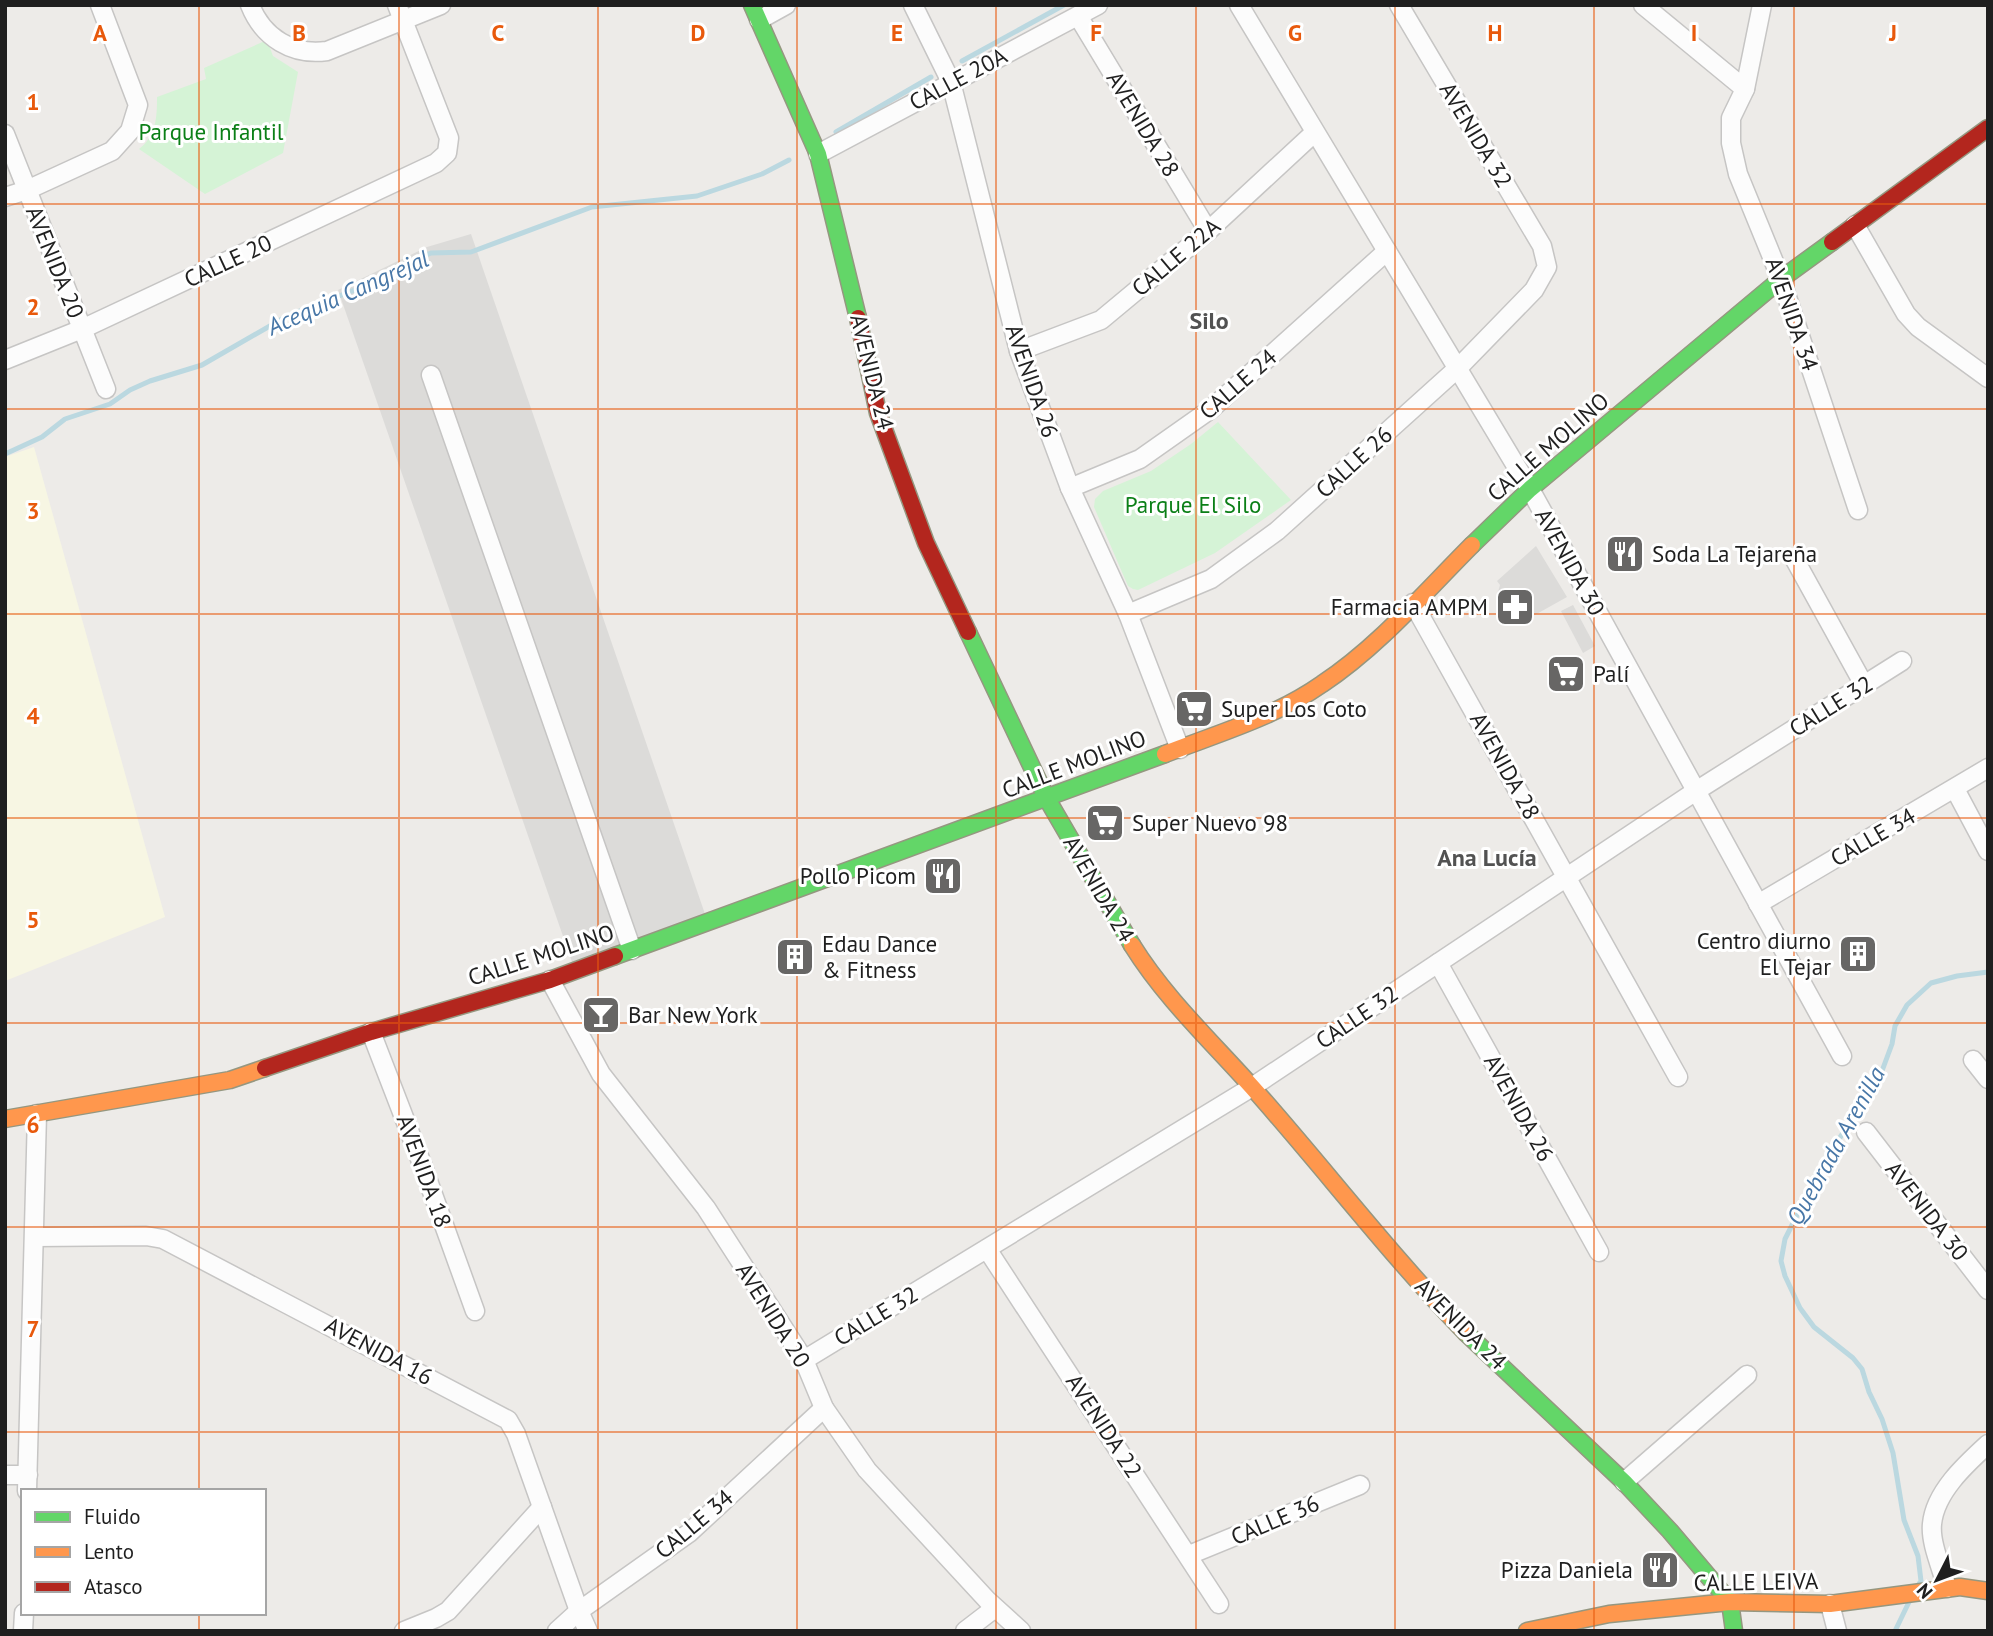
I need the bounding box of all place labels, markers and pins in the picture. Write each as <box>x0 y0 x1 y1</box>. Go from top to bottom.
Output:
restaurant icon: Soda La Tejareña <box>1604 533 1646 575</box>
place label: Soda La Tejareña <box>1652 539 1817 568</box>
pharmacy icon: Farmacia AMPM <box>1494 586 1536 628</box>
place label: Farmacia AMPM <box>1331 592 1488 621</box>
supermarket icon: Palí <box>1545 653 1587 695</box>
place label: Palí <box>1593 659 1629 688</box>
supermarket icon: Super Los Coto <box>1173 688 1215 730</box>
place label: Super Los Coto <box>1221 694 1367 723</box>
supermarket icon: Super Nuevo 98 <box>1084 802 1126 844</box>
place label: Super Nuevo 98 <box>1132 808 1288 837</box>
restaurant icon: Pollo Picom <box>922 855 964 897</box>
place label: Pollo Picom <box>800 861 916 890</box>
place label: Centro diurno El Tejar <box>1697 926 1831 981</box>
place label: Edau Dance & Fitness <box>822 929 937 984</box>
building icon: Centro diurno El Tejar <box>1837 933 1879 975</box>
building icon: Edau Dance & Fitness <box>774 936 816 978</box>
bar icon: Bar New York <box>580 994 622 1036</box>
place label: Bar New York <box>628 1000 758 1029</box>
restaurant icon: Pizza Daniela <box>1639 1549 1681 1591</box>
place label: Pizza Daniela <box>1501 1555 1633 1584</box>

